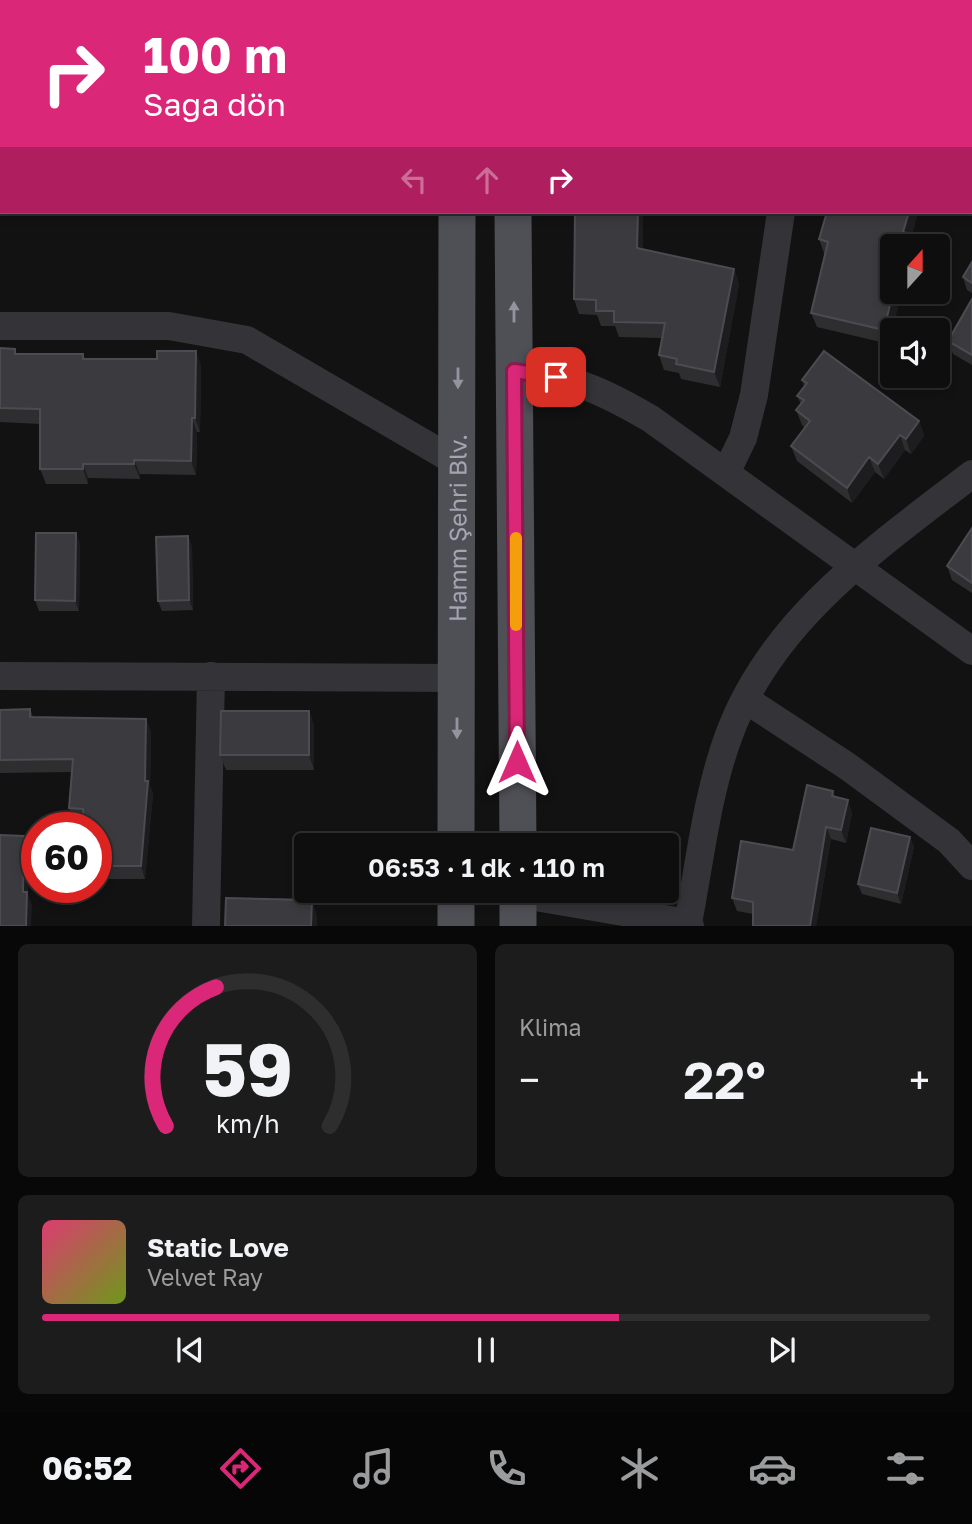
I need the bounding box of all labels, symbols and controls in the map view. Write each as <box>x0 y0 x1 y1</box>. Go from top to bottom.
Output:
text: 100 m <box>143 25 287 84</box>
icon: right <box>28 28 119 119</box>
text: Sağa dön <box>143 85 286 123</box>
icon: left <box>395 161 433 199</box>
icon: ahead <box>468 161 506 199</box>
icon: right <box>541 161 579 199</box>
north arrow <box>880 234 950 304</box>
map controls <box>880 234 950 388</box>
one-way arrow <box>508 300 520 322</box>
button: sound <box>880 318 950 388</box>
pin <box>526 347 586 407</box>
icon: arrive <box>537 358 575 396</box>
one-way arrow <box>452 367 464 389</box>
street label: Hamm Şehri Blv. <box>442 434 471 622</box>
one-way arrow <box>451 717 463 739</box>
position arrow <box>480 725 554 799</box>
speed limit sign: 60 <box>21 812 112 903</box>
text: 06:53 · 1 dk · 110 m <box>368 852 605 883</box>
text: Klima <box>519 1013 582 1041</box>
text: 59 <box>202 1026 293 1113</box>
text: 22° <box>683 1048 766 1110</box>
text: − <box>519 1057 540 1102</box>
text: + <box>909 1057 930 1102</box>
text: km/h <box>216 1108 279 1139</box>
text: Static Love <box>147 1232 289 1263</box>
text: Velvet Ray <box>147 1263 263 1291</box>
icon: previous <box>171 1331 209 1369</box>
icon: pause <box>467 1331 505 1369</box>
icon: next <box>763 1331 801 1369</box>
icon: directions <box>216 1444 265 1493</box>
icon: music <box>349 1444 398 1493</box>
icon: phone <box>482 1444 531 1493</box>
icon: climate <box>615 1444 664 1493</box>
icon: car <box>748 1444 797 1493</box>
icon: filters <box>881 1444 930 1493</box>
text: 06:52 <box>42 1449 132 1487</box>

